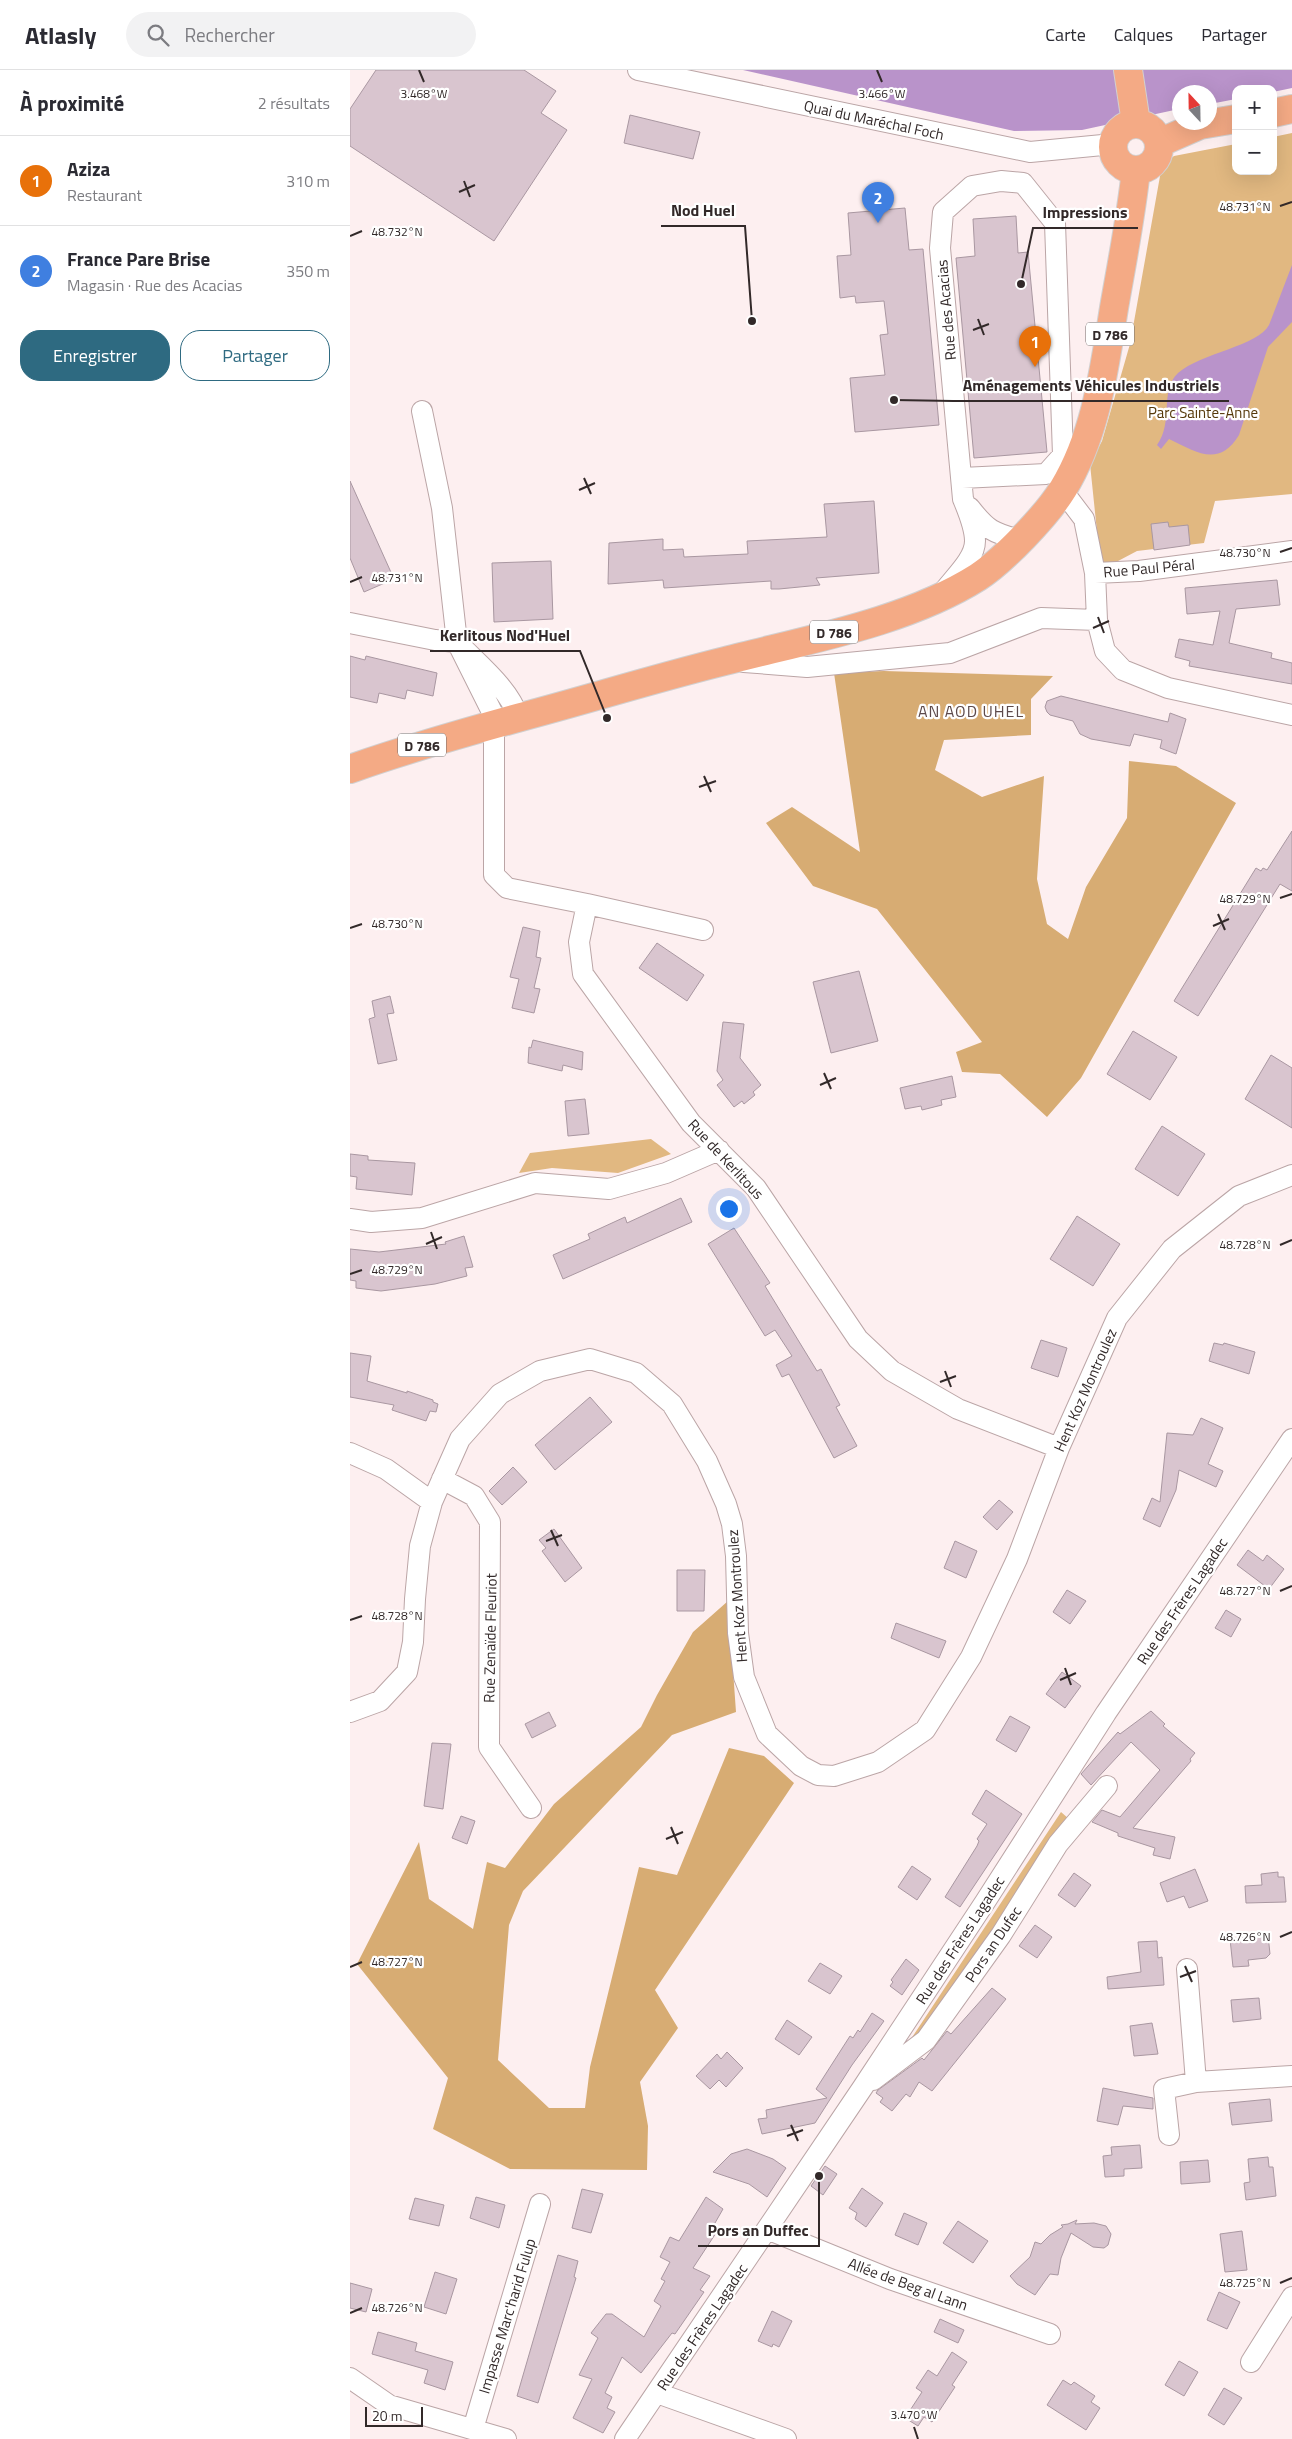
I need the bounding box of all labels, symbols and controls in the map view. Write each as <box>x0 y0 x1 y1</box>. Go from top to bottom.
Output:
search box <box>126 12 476 57</box>
text: Atlasly <box>25 17 96 53</box>
text: Rechercher <box>184 20 275 49</box>
icon: search <box>144 21 172 49</box>
text: Carte <box>1045 21 1086 48</box>
text: Calques <box>1114 21 1173 48</box>
text: Partager <box>1201 21 1267 48</box>
text: 3.468°W <box>401 84 448 103</box>
text: 3.466°W <box>859 84 906 103</box>
north arrow <box>1172 85 1217 130</box>
map controls <box>1232 85 1277 175</box>
button: + <box>1232 85 1277 130</box>
text: À proximité <box>20 87 124 119</box>
text: 2 résultats <box>258 91 330 115</box>
street label: Quai du Maréchal Foch <box>802 94 946 146</box>
button: − <box>1232 130 1277 175</box>
text: Aziza <box>67 154 110 183</box>
text: 1 <box>32 169 40 193</box>
text: 310 m <box>286 169 330 193</box>
pin: 2 <box>862 182 894 223</box>
text: Restaurant <box>67 183 142 207</box>
callout: Nod Huel <box>661 195 745 226</box>
callout: Impressions <box>1033 197 1138 228</box>
text: 48.731°N <box>1219 197 1271 216</box>
text: Nod Huel <box>671 198 735 222</box>
text: Impressions <box>1043 200 1127 224</box>
text: 48.732°N <box>371 222 423 241</box>
text: France Pare Brise <box>67 244 210 273</box>
text: 2 <box>32 259 40 283</box>
text: 350 m <box>286 259 330 283</box>
street label: Rue des Acacias <box>930 259 962 361</box>
text: Magasin · Rue des Acacias <box>67 273 243 297</box>
road number: D 786 <box>1086 322 1134 346</box>
pin: 1 <box>1019 326 1051 367</box>
button: Enregistrer <box>20 330 170 381</box>
button: Partager <box>180 330 330 381</box>
callout: Aménagements Véhicules Industriels <box>953 370 1229 401</box>
text: Aménagements Véhicules Industriels <box>963 373 1219 397</box>
park label: Parc Sainte-Anne <box>1148 401 1258 424</box>
text: 48.730°N <box>1219 543 1271 562</box>
street label: Rue Paul Péral <box>1102 553 1196 583</box>
text: 48.731°N <box>371 568 423 587</box>
callout: Kerlitous Nod'Huel <box>430 620 580 651</box>
road number: D 786 <box>810 620 858 644</box>
text: Kerlitous Nod'Huel <box>440 623 570 647</box>
district label: AN AOD UHEL <box>918 699 1024 723</box>
road number: D 786 <box>398 734 446 756</box>
text: 48.729°N <box>1219 889 1271 908</box>
text: 48.730°N <box>371 914 423 933</box>
street label: Rue de Kerlitous <box>683 1114 769 1204</box>
your location <box>716 1196 742 1222</box>
text: 48.728°N <box>1219 1235 1271 1254</box>
text: 48.729°N <box>371 1260 423 1279</box>
street label: Hent Koz Montroulez <box>1047 1324 1123 1455</box>
street label: Hent Koz Montroulez <box>721 1529 753 1663</box>
street label: Rue des Frères Lagadec <box>1131 1533 1233 1669</box>
street label: Rue Zenaïde Fleuriot <box>477 1572 503 1703</box>
text: 48.727°N <box>1219 1581 1271 1600</box>
text: 48.728°N <box>371 1606 423 1625</box>
street label: Rue des Frères Lagadec <box>910 1871 1010 2009</box>
street label: Pors an Dufec <box>959 1901 1027 1987</box>
text: 48.726°N <box>1219 1927 1271 1946</box>
text: 48.727°N <box>371 1952 423 1971</box>
callout: Pors an Duffec <box>698 2215 819 2246</box>
text: Pors an Duffec <box>707 2218 809 2242</box>
street label: Impasse Marc'harid Fulup <box>472 2235 542 2397</box>
street label: Allée de Beg al Lann <box>845 2252 971 2316</box>
street label: Rue des Frères Lagadec <box>651 2259 753 2395</box>
text: 48.725°N <box>1219 2273 1271 2292</box>
text: 48.726°N <box>371 2298 423 2317</box>
scale bar <box>365 2404 422 2427</box>
text: 20 m <box>372 2405 402 2426</box>
text: 3.470°W <box>891 2405 938 2424</box>

